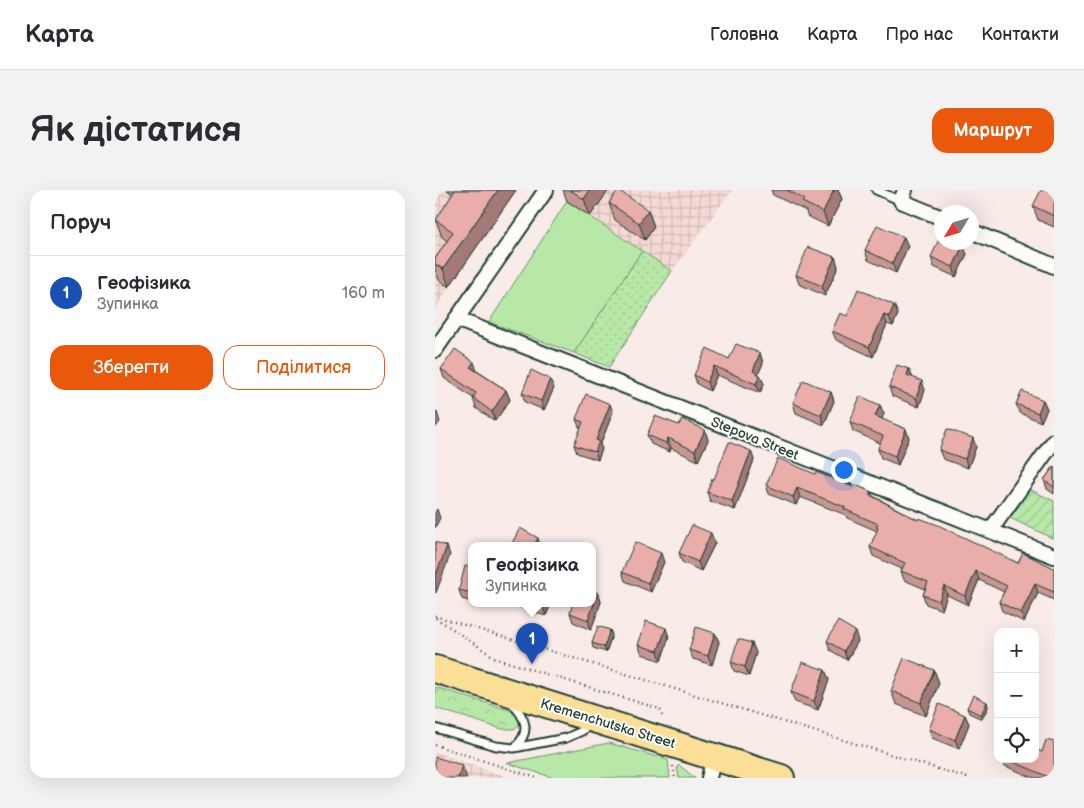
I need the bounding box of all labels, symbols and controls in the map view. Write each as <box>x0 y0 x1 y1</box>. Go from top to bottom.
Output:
text: Карта <box>25 20 94 49</box>
text: Головна <box>710 24 779 45</box>
text: Карта <box>807 24 858 45</box>
text: Про нас <box>886 24 953 45</box>
text: Контакти <box>981 24 1059 45</box>
button: Маршрут <box>932 108 1054 153</box>
text: Як дістатися <box>30 109 242 152</box>
north arrow <box>934 205 979 250</box>
text: Поруч <box>50 210 111 235</box>
text: Геофізика <box>97 272 191 295</box>
text: 1 <box>63 284 69 303</box>
text: 160 m <box>342 284 385 303</box>
text: Зупинка <box>97 295 159 314</box>
button: Зберегти <box>50 345 213 390</box>
button: Поділитися <box>223 345 385 390</box>
street label: Stepova Street <box>708 413 802 464</box>
your location <box>831 457 857 483</box>
popup <box>468 542 596 607</box>
text: Геофізика <box>485 554 579 577</box>
text: Зупинка <box>485 577 547 596</box>
pin: 1 <box>516 623 548 664</box>
map controls <box>994 628 1039 763</box>
button: + <box>994 628 1039 673</box>
button: − <box>994 673 1039 718</box>
street label: Kremenchutska Street <box>538 695 678 752</box>
button: locate <box>994 718 1039 763</box>

